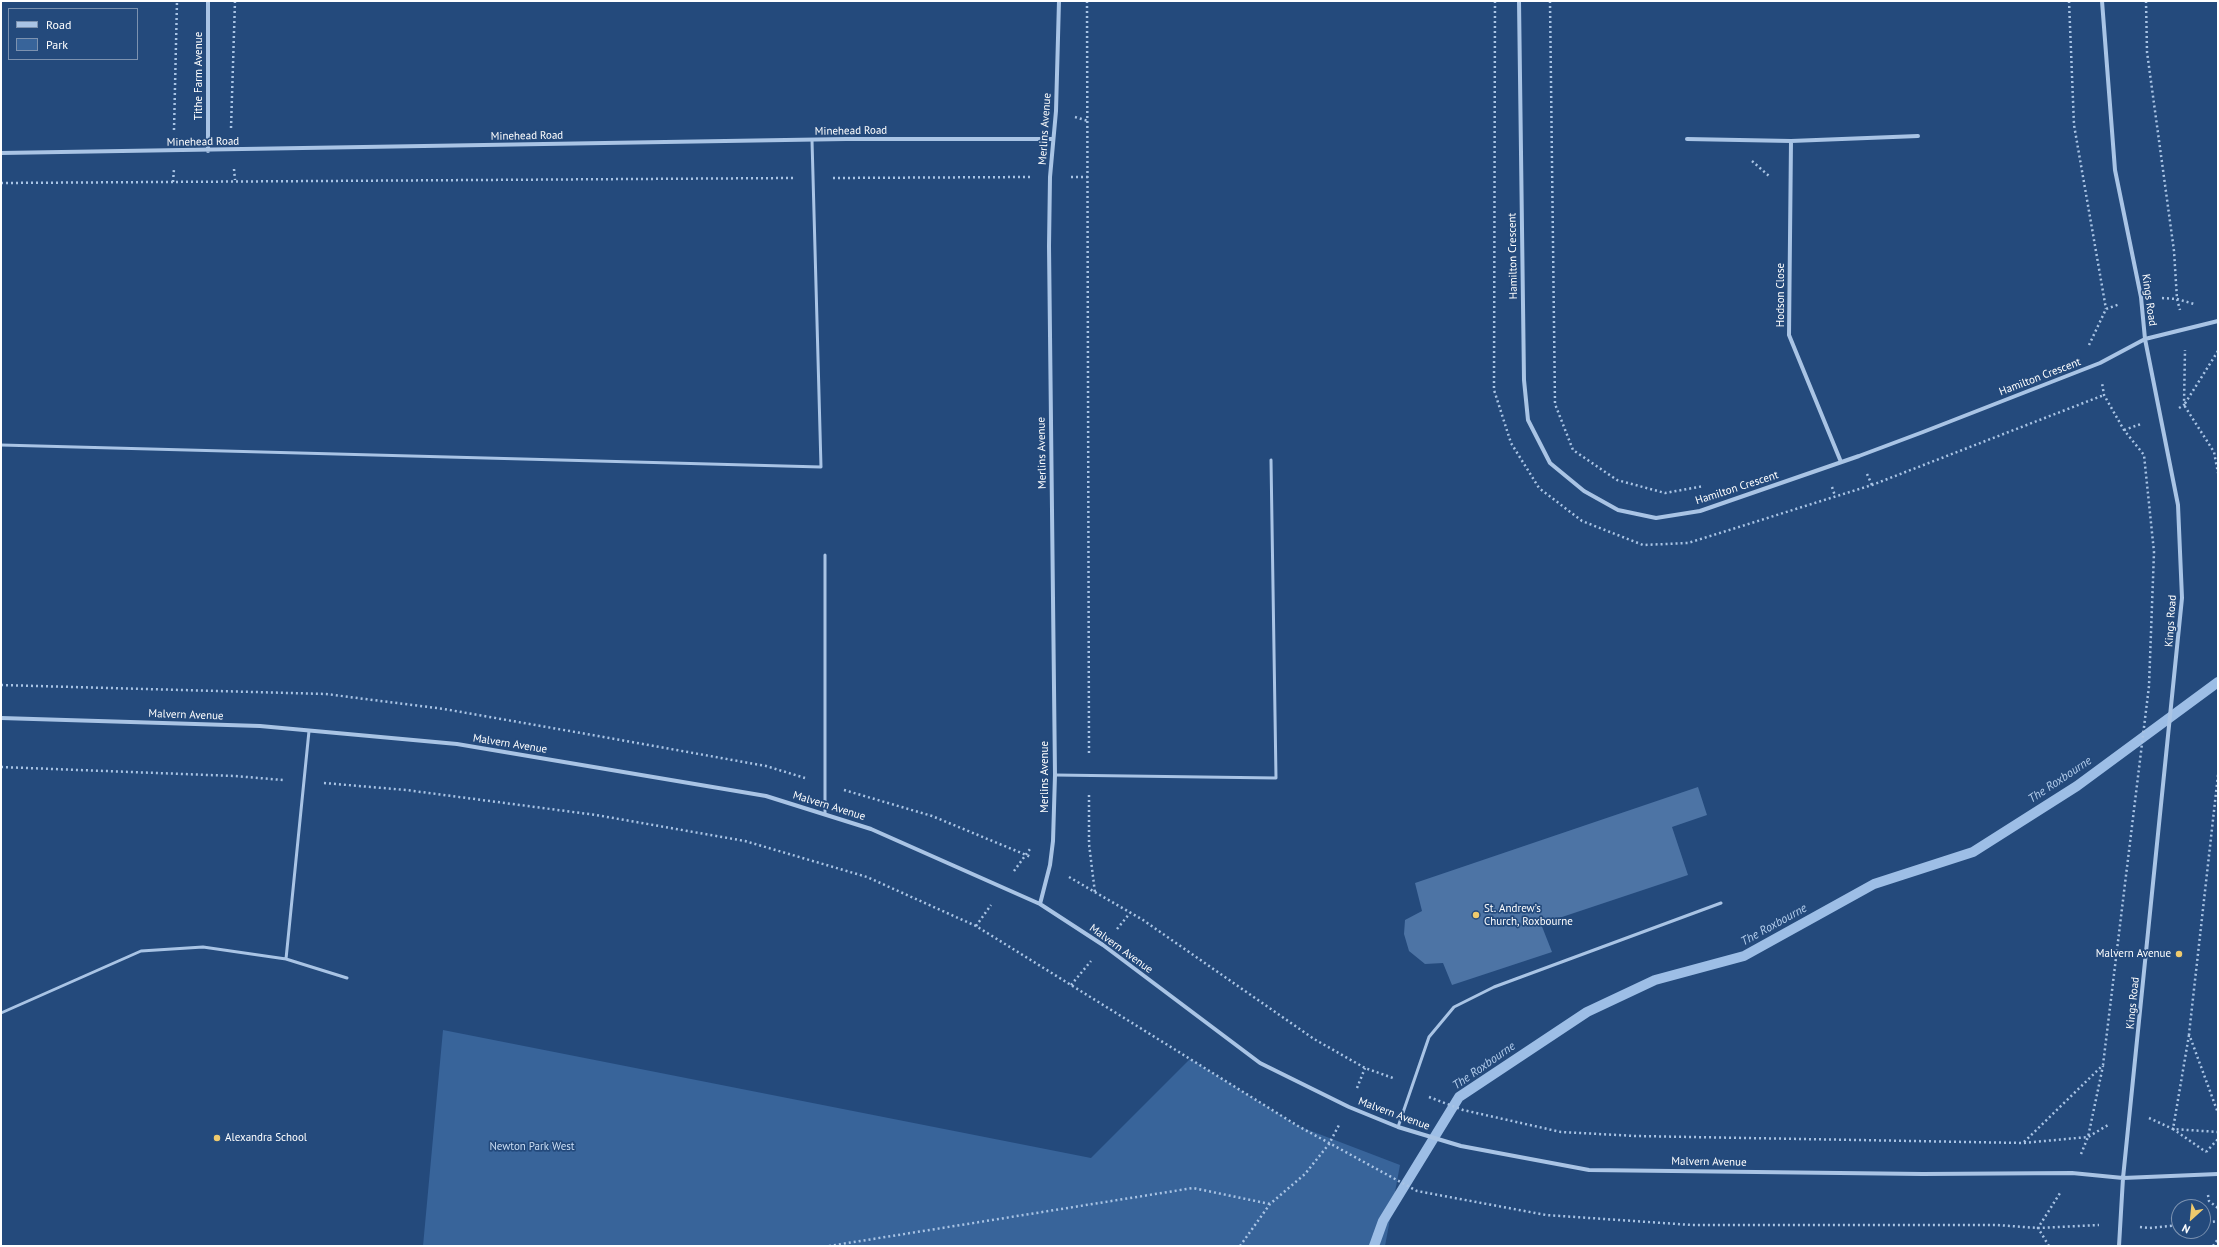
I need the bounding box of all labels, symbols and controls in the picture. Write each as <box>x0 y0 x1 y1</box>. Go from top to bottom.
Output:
legend <box>8 8 138 60</box>
text: Road <box>46 17 71 32</box>
street label: Tithe Farm Avenue <box>192 32 206 120</box>
text: Park <box>46 37 68 52</box>
street label: Merlins Avenue <box>1036 93 1054 165</box>
street label: Minehead Road <box>815 124 887 138</box>
street label: Minehead Road <box>491 129 563 143</box>
street label: Minehead Road <box>167 135 239 149</box>
street label: Hamilton Crescent <box>1506 213 1520 299</box>
street label: Hodson Close <box>1774 263 1788 327</box>
street label: Kings Road <box>2139 273 2159 327</box>
street label: Hamilton Crescent <box>1997 355 2083 399</box>
street label: Merlins Avenue <box>1035 417 1049 489</box>
street label: Hamilton Crescent <box>1694 468 1780 508</box>
street label: Kings Road <box>2163 594 2179 648</box>
street label: Malvern Avenue <box>148 707 224 723</box>
street label: Malvern Avenue <box>472 732 548 756</box>
street label: Merlins Avenue <box>1038 741 1052 813</box>
water label: The Roxbourne <box>2026 754 2094 806</box>
street label: Malvern Avenue <box>791 789 867 823</box>
water label: The Roxbourne <box>1738 901 1810 949</box>
place label: St. Andrew’s Church, Roxbourne <box>1484 902 1573 928</box>
marker: St. Andrew’s Church, Roxbourne <box>1471 910 1481 920</box>
street label: Malvern Avenue <box>1087 922 1155 976</box>
place label: Malvern Avenue <box>2096 947 2171 961</box>
marker: Malvern Avenue <box>2174 949 2184 959</box>
street label: Kings Road <box>2124 976 2142 1030</box>
water label: The Roxbourne <box>1450 1039 1518 1093</box>
street label: Malvern Avenue <box>1356 1095 1432 1133</box>
place label: Alexandra School <box>225 1131 307 1145</box>
marker: Alexandra School <box>212 1133 222 1143</box>
park label: Newton Park West <box>489 1140 575 1154</box>
street label: Malvern Avenue <box>1671 1155 1747 1169</box>
north arrow <box>2171 1199 2211 1239</box>
text: N <box>2180 1221 2192 1237</box>

